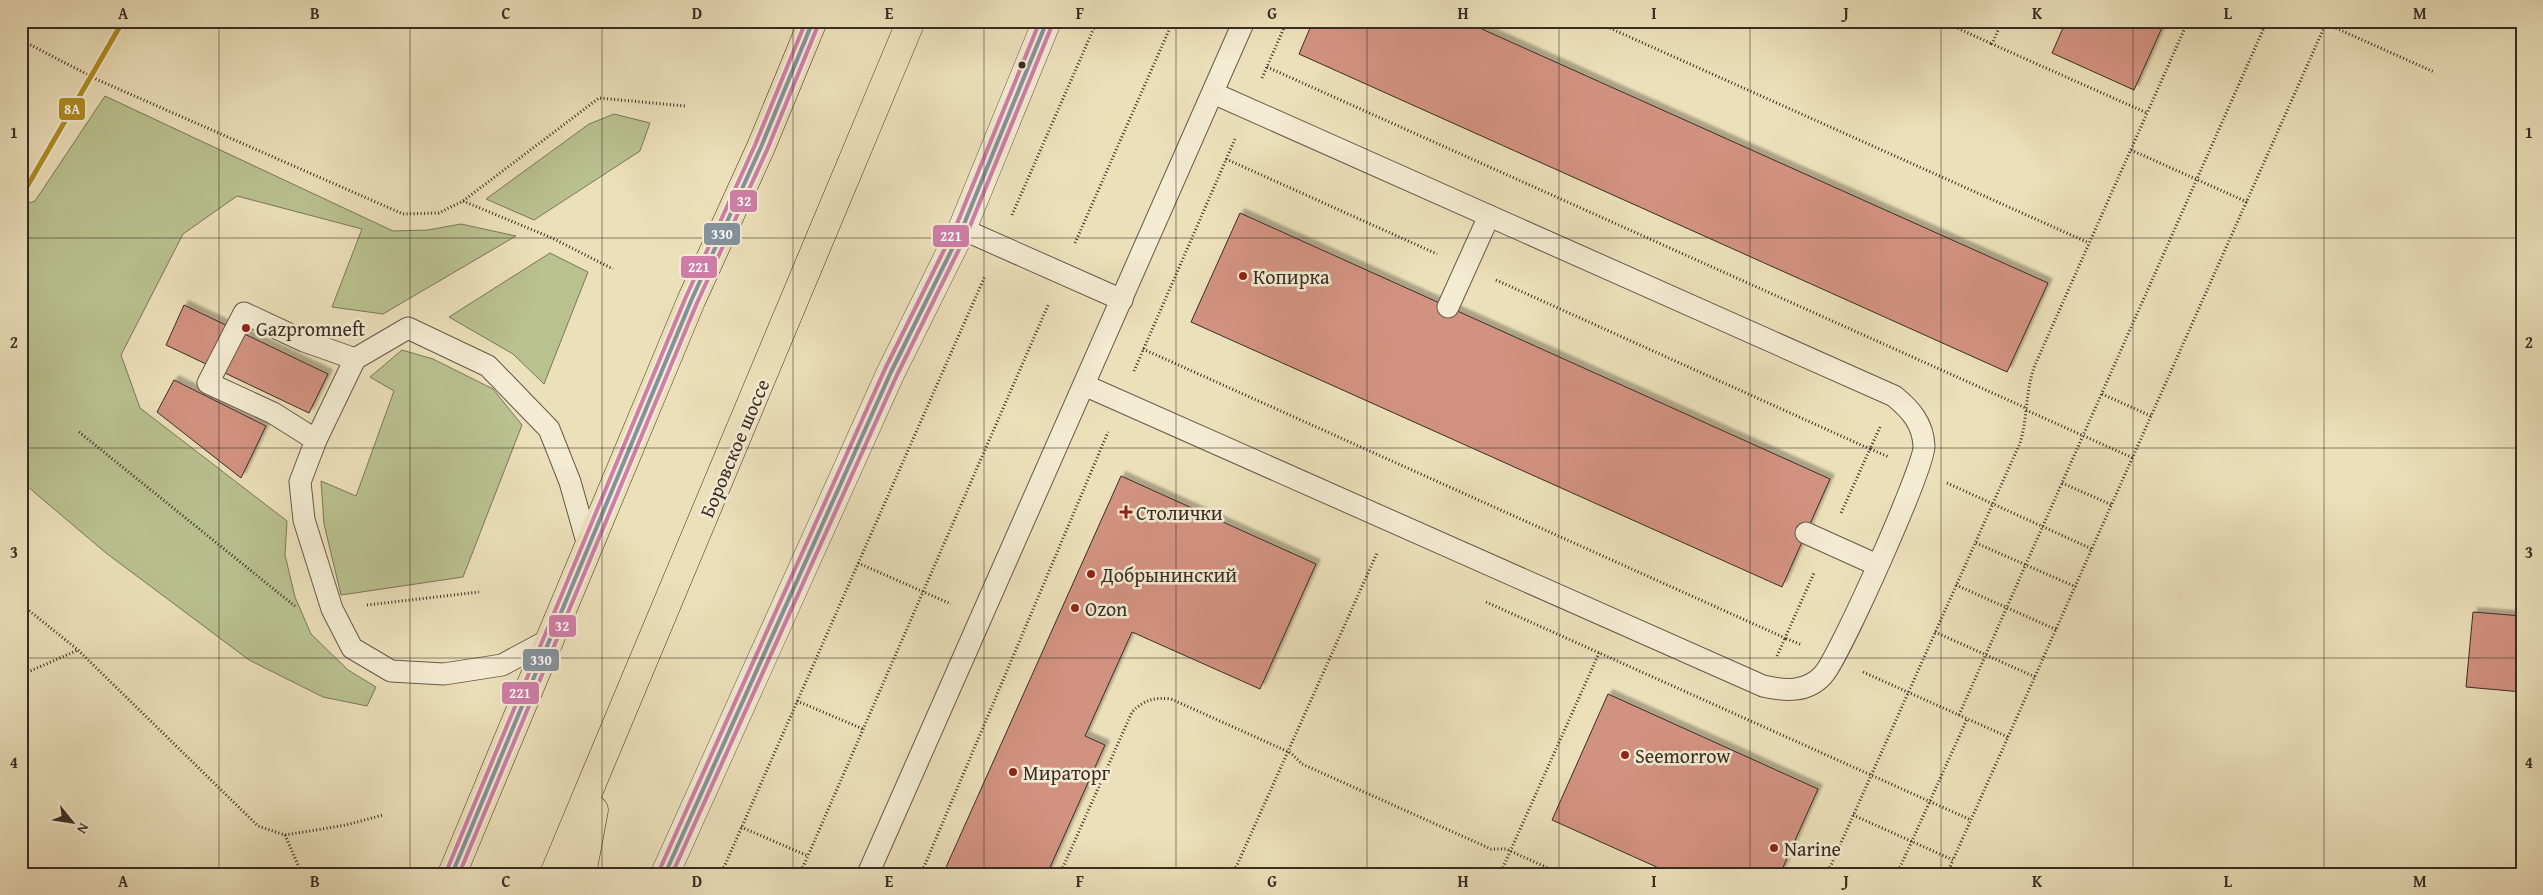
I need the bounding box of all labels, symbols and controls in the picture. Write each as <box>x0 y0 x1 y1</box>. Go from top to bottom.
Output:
text: A <box>118 1 129 25</box>
text: B <box>310 1 320 25</box>
text: C <box>501 1 511 25</box>
text: D <box>692 1 702 25</box>
text: E <box>885 1 894 25</box>
text: F <box>1076 1 1084 25</box>
text: G <box>1267 1 1277 25</box>
text: H <box>1457 1 1469 25</box>
text: I <box>1651 1 1657 25</box>
text: J <box>1840 1 1849 25</box>
text: K <box>2032 1 2043 25</box>
text: L <box>2224 1 2233 25</box>
text: M <box>2413 1 2427 25</box>
unlabelled marker <box>1017 60 1027 70</box>
line badge: 8А <box>58 97 86 121</box>
text: 8А <box>64 99 80 119</box>
text: 1 <box>10 120 18 144</box>
text: 1 <box>2525 120 2533 144</box>
line badge: 32 <box>729 189 758 213</box>
text: 32 <box>737 191 751 211</box>
line badge: 330 <box>703 222 741 246</box>
text: 330 <box>711 224 733 244</box>
line badge: 221 <box>932 224 970 248</box>
text: 221 <box>940 226 962 246</box>
line badge: 221 <box>680 255 718 279</box>
text: 221 <box>688 257 710 277</box>
place label: Копирка <box>1253 262 1330 291</box>
marker: Копирка <box>1237 270 1249 282</box>
place label: Gazpromneft <box>256 314 365 343</box>
marker: Gazpromneft <box>240 322 252 334</box>
text: 2 <box>10 330 18 354</box>
text: 2 <box>2525 330 2533 354</box>
street label: Боровское шоссе <box>692 374 776 522</box>
place label: Столички <box>1136 498 1223 527</box>
marker: Столички <box>1120 506 1132 518</box>
text: 3 <box>10 540 18 564</box>
text: 3 <box>2525 540 2533 564</box>
place label: Добрынинский <box>1100 560 1237 589</box>
marker: Добрынинский <box>1085 568 1097 580</box>
place label: Ozon <box>1085 594 1127 623</box>
marker: Ozon <box>1069 602 1081 614</box>
line badge: 32 <box>548 614 577 638</box>
text: 32 <box>555 616 569 636</box>
line badge: 330 <box>522 648 560 672</box>
text: 330 <box>530 650 552 670</box>
line badge: 221 <box>501 681 540 705</box>
text: 221 <box>509 683 531 703</box>
place label: Seemorrow <box>1635 741 1731 770</box>
marker: Seemorrow <box>1619 749 1631 761</box>
text: 4 <box>10 750 18 774</box>
text: 4 <box>2525 750 2533 774</box>
place label: Мираторг <box>1023 758 1111 787</box>
marker: Мираторг <box>1007 766 1019 778</box>
north arrow <box>48 798 98 848</box>
text: N <box>72 819 94 838</box>
place label: Narine <box>1784 834 1841 863</box>
marker: Narine <box>1768 842 1780 854</box>
text: A <box>118 869 129 893</box>
text: B <box>310 869 320 893</box>
text: C <box>501 869 511 893</box>
text: D <box>692 869 702 893</box>
text: E <box>885 869 894 893</box>
text: F <box>1076 869 1084 893</box>
text: G <box>1267 869 1277 893</box>
text: H <box>1457 869 1469 893</box>
text: I <box>1651 869 1657 893</box>
text: J <box>1840 869 1849 893</box>
text: K <box>2032 869 2043 893</box>
text: L <box>2224 869 2233 893</box>
text: M <box>2413 869 2427 893</box>

